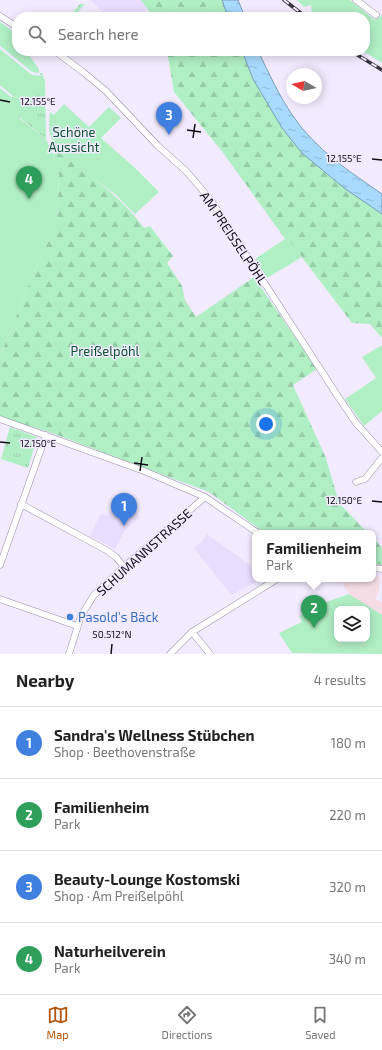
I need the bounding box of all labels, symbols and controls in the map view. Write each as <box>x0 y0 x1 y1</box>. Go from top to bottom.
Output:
search box <box>12 12 370 56</box>
icon: search <box>26 23 48 45</box>
text: Search here <box>58 25 139 43</box>
north arrow <box>286 68 322 104</box>
text: 12.155°E <box>20 95 56 107</box>
pin: 3 <box>156 102 182 135</box>
park label: Schöne Aussicht <box>49 124 99 155</box>
text: 12.155°E <box>326 152 362 164</box>
pin: 4 <box>16 166 42 199</box>
street label: AM PREISSELPÖHL <box>197 188 271 288</box>
park label: Preißelpöhl <box>71 343 140 359</box>
your location <box>256 414 276 434</box>
text: 12.150°E <box>20 437 56 449</box>
pin: 1 <box>111 493 137 526</box>
text: 12.150°E <box>326 494 362 506</box>
street label: SCHUMANNSTRASSE <box>93 505 195 599</box>
popup <box>252 530 376 582</box>
text: Familienheim <box>266 539 362 557</box>
text: Park <box>266 557 293 573</box>
pin: 2 <box>301 595 327 628</box>
map controls <box>334 606 370 642</box>
button: layers <box>334 606 370 642</box>
place label: Pasold's Bäck <box>78 609 159 625</box>
marker: Pasold's Bäck <box>65 612 75 622</box>
text: 50.512°N <box>92 628 132 640</box>
text: Nearby <box>16 670 74 690</box>
text: 4 results <box>314 672 366 688</box>
text: Sandra's Wellness Stübchen <box>54 726 254 744</box>
text: 1 <box>26 735 32 751</box>
text: 180 m <box>331 735 366 751</box>
text: Shop · Beethovenstraße <box>54 744 195 760</box>
text: Familienheim <box>54 798 149 816</box>
text: 2 <box>25 807 33 823</box>
text: 220 m <box>329 807 366 823</box>
text: Park <box>54 816 81 832</box>
text: Beauty-Lounge Kostomski <box>54 870 240 888</box>
text: 3 <box>25 879 33 895</box>
text: 320 m <box>329 879 366 895</box>
text: Shop · Am Preißelpöhl <box>54 888 184 904</box>
text: Naturheilverein <box>54 942 166 960</box>
text: 4 <box>25 951 33 967</box>
text: 340 m <box>329 951 366 967</box>
text: Park <box>54 960 81 976</box>
tab: Map <box>47 1004 69 1041</box>
tab: Directions <box>162 1004 212 1041</box>
tab: Saved <box>305 1004 336 1041</box>

